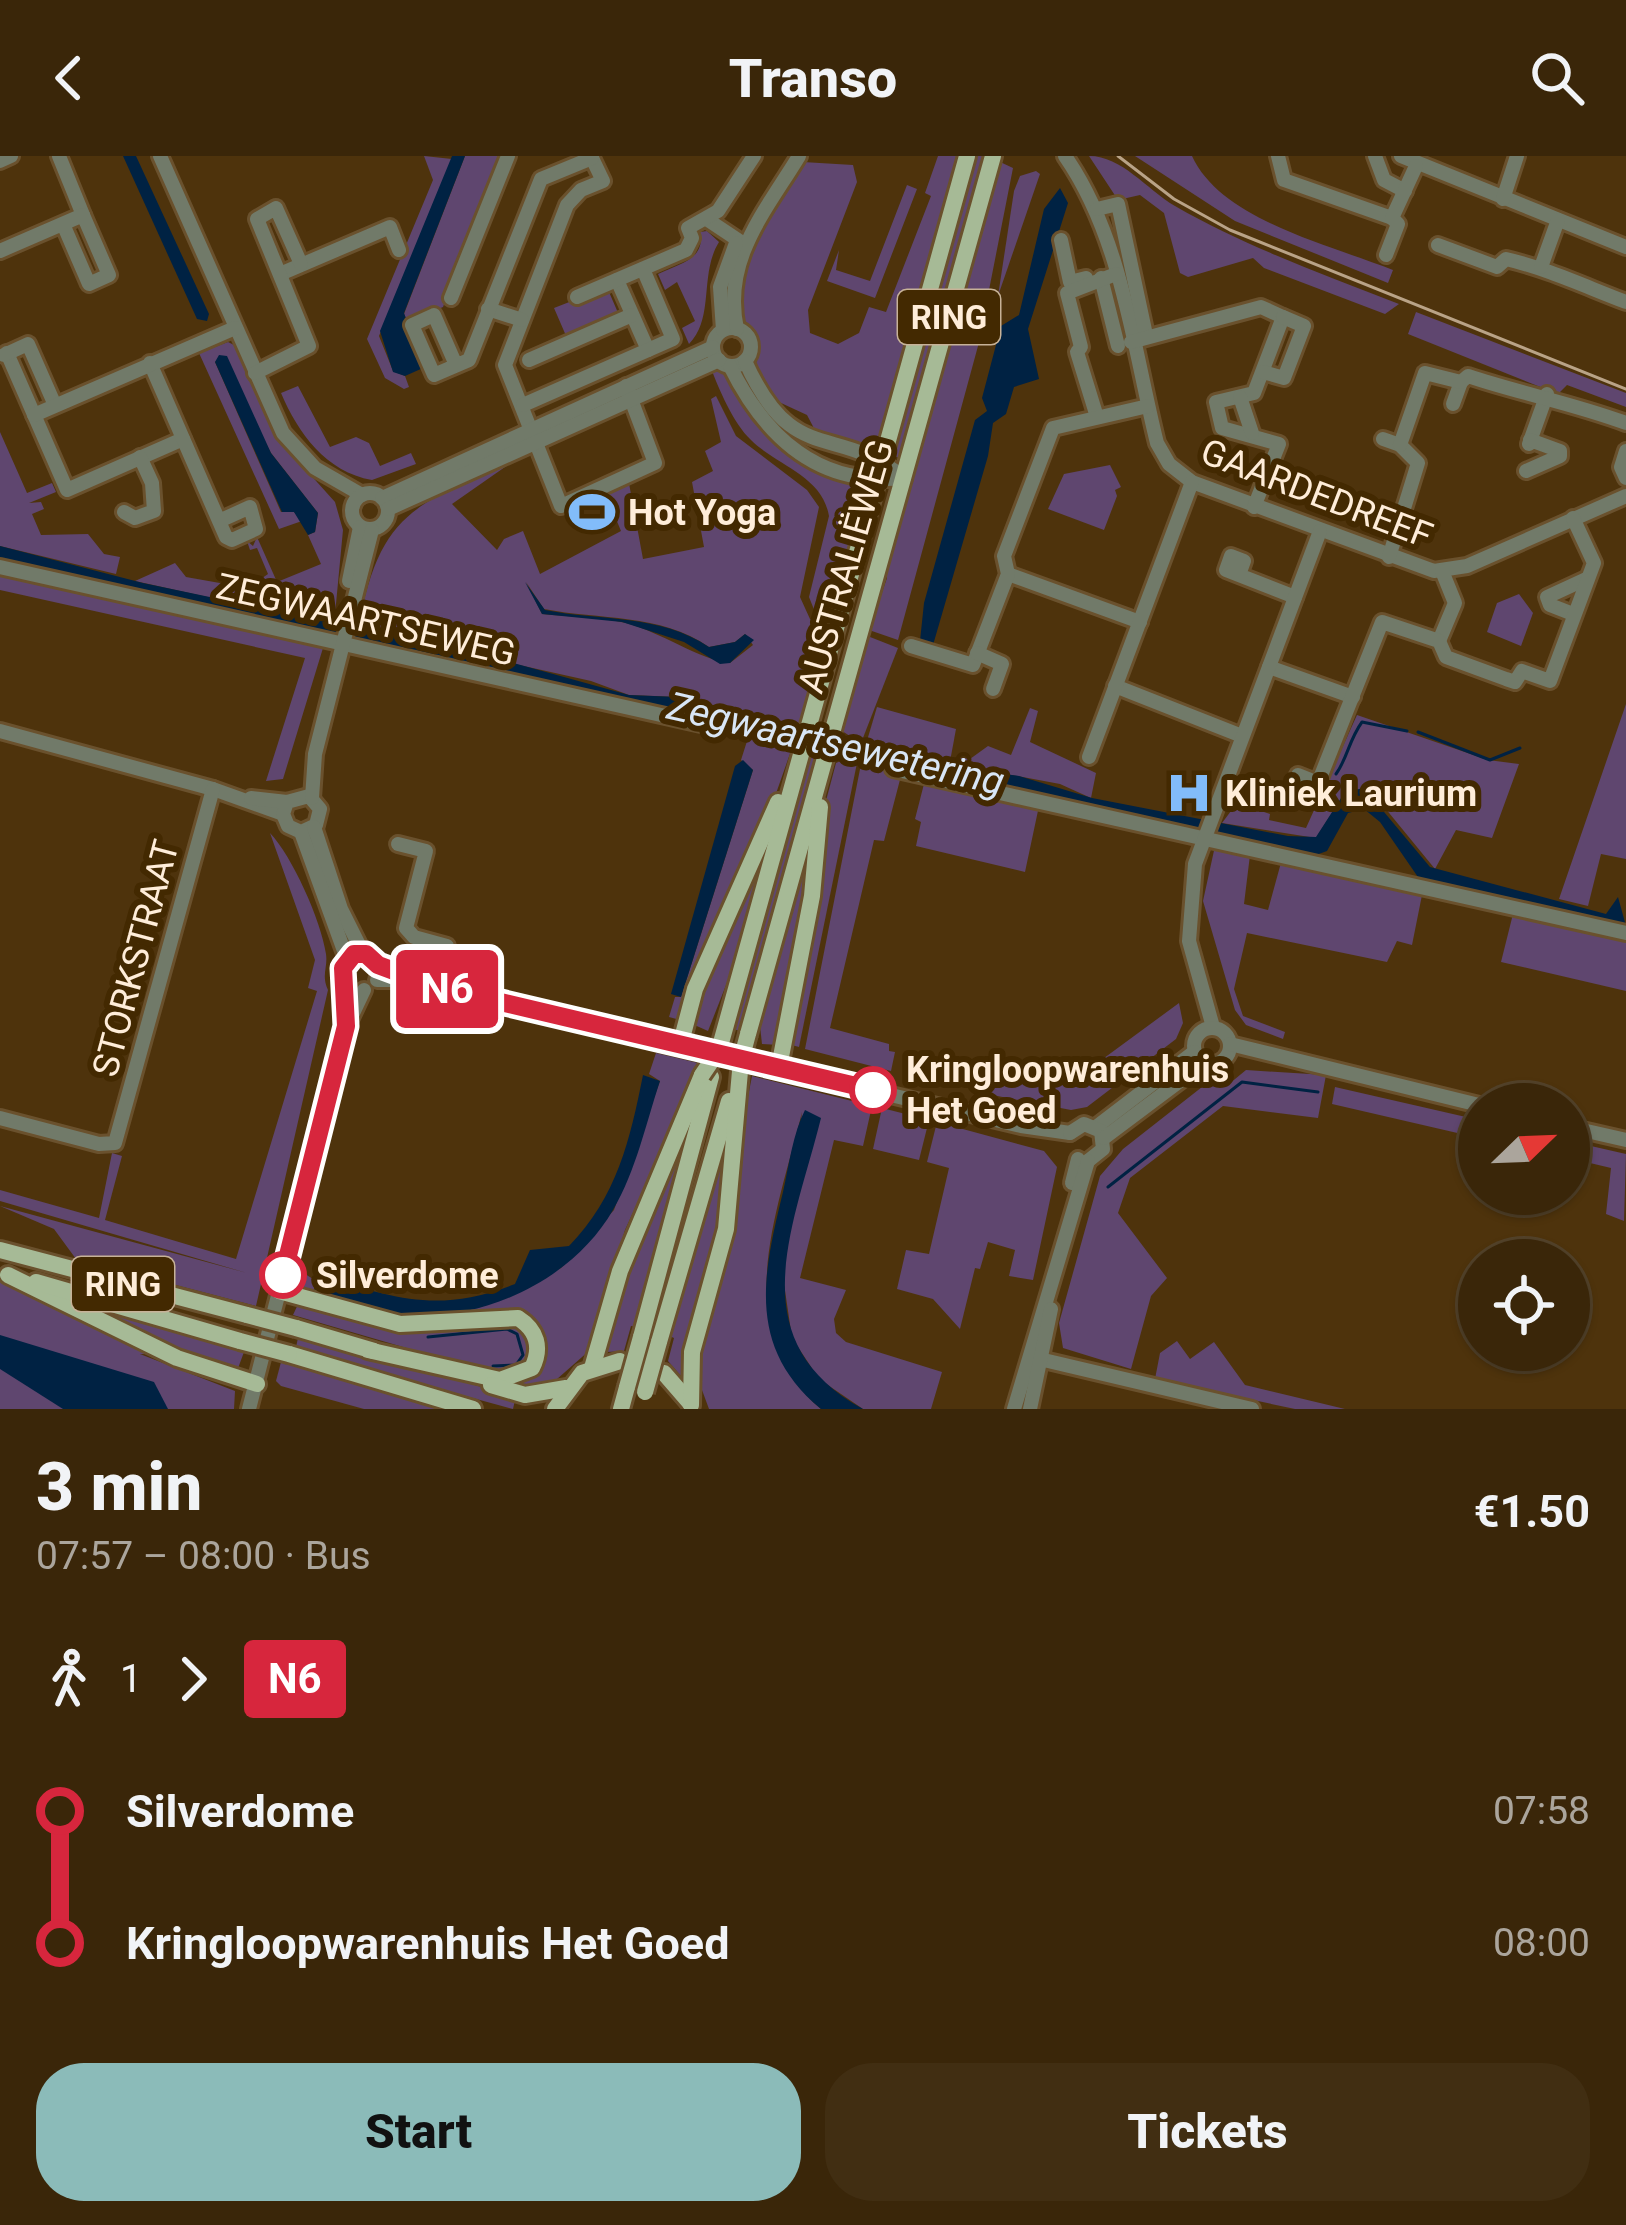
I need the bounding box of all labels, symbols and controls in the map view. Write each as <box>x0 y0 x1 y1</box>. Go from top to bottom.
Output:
icon: back <box>36 45 102 111</box>
icon: search <box>1524 45 1590 111</box>
text: Transo <box>729 47 897 110</box>
road number: RING <box>898 290 1000 344</box>
street label: GAARDEDREEF <box>1195 431 1438 557</box>
street label: AUSTRALIËWEG <box>790 435 902 698</box>
sports icon: Hot Yoga <box>567 487 617 537</box>
place label: Hot Yoga <box>628 492 776 534</box>
street label: ZEGWAARTSEWEG <box>212 565 519 675</box>
water label: Zegwaartsewetering <box>662 683 1009 805</box>
hospital icon: Kliniek Laurium <box>1164 768 1214 818</box>
place label: Kliniek Laurium <box>1225 773 1477 815</box>
street label: STORKSTRAAT <box>84 835 188 1081</box>
line badge: N6 <box>393 950 501 1028</box>
text: N6 <box>420 964 474 1013</box>
place label: Kringloopwarenhuis Het Goed <box>906 1049 1229 1132</box>
marker: Kringloopwarenhuis Het Goed <box>851 1068 895 1112</box>
north arrow <box>1458 1083 1590 1215</box>
map controls <box>1458 1083 1590 1371</box>
button: locate <box>1458 1239 1590 1371</box>
marker: Silverdome <box>261 1253 305 1297</box>
place label: Silverdome <box>316 1255 499 1297</box>
road number: RING <box>72 1257 174 1311</box>
text: 3 min <box>36 1449 202 1526</box>
text: €1.50 <box>1474 1485 1590 1538</box>
text: 07:57 – 08:00 · Bus <box>36 1533 371 1579</box>
icon: walk <box>36 1646 102 1712</box>
icon: forward <box>160 1646 226 1712</box>
text: N6 <box>268 1654 322 1703</box>
text: 1 <box>120 1656 142 1702</box>
text: Silverdome <box>126 1785 354 1838</box>
text: 07:58 <box>1493 1788 1590 1834</box>
text: Kringloopwarenhuis Het Goed <box>126 1917 729 1970</box>
text: 08:00 <box>1493 1920 1590 1966</box>
button: Start <box>36 2063 801 2201</box>
button: Tickets <box>825 2063 1590 2201</box>

